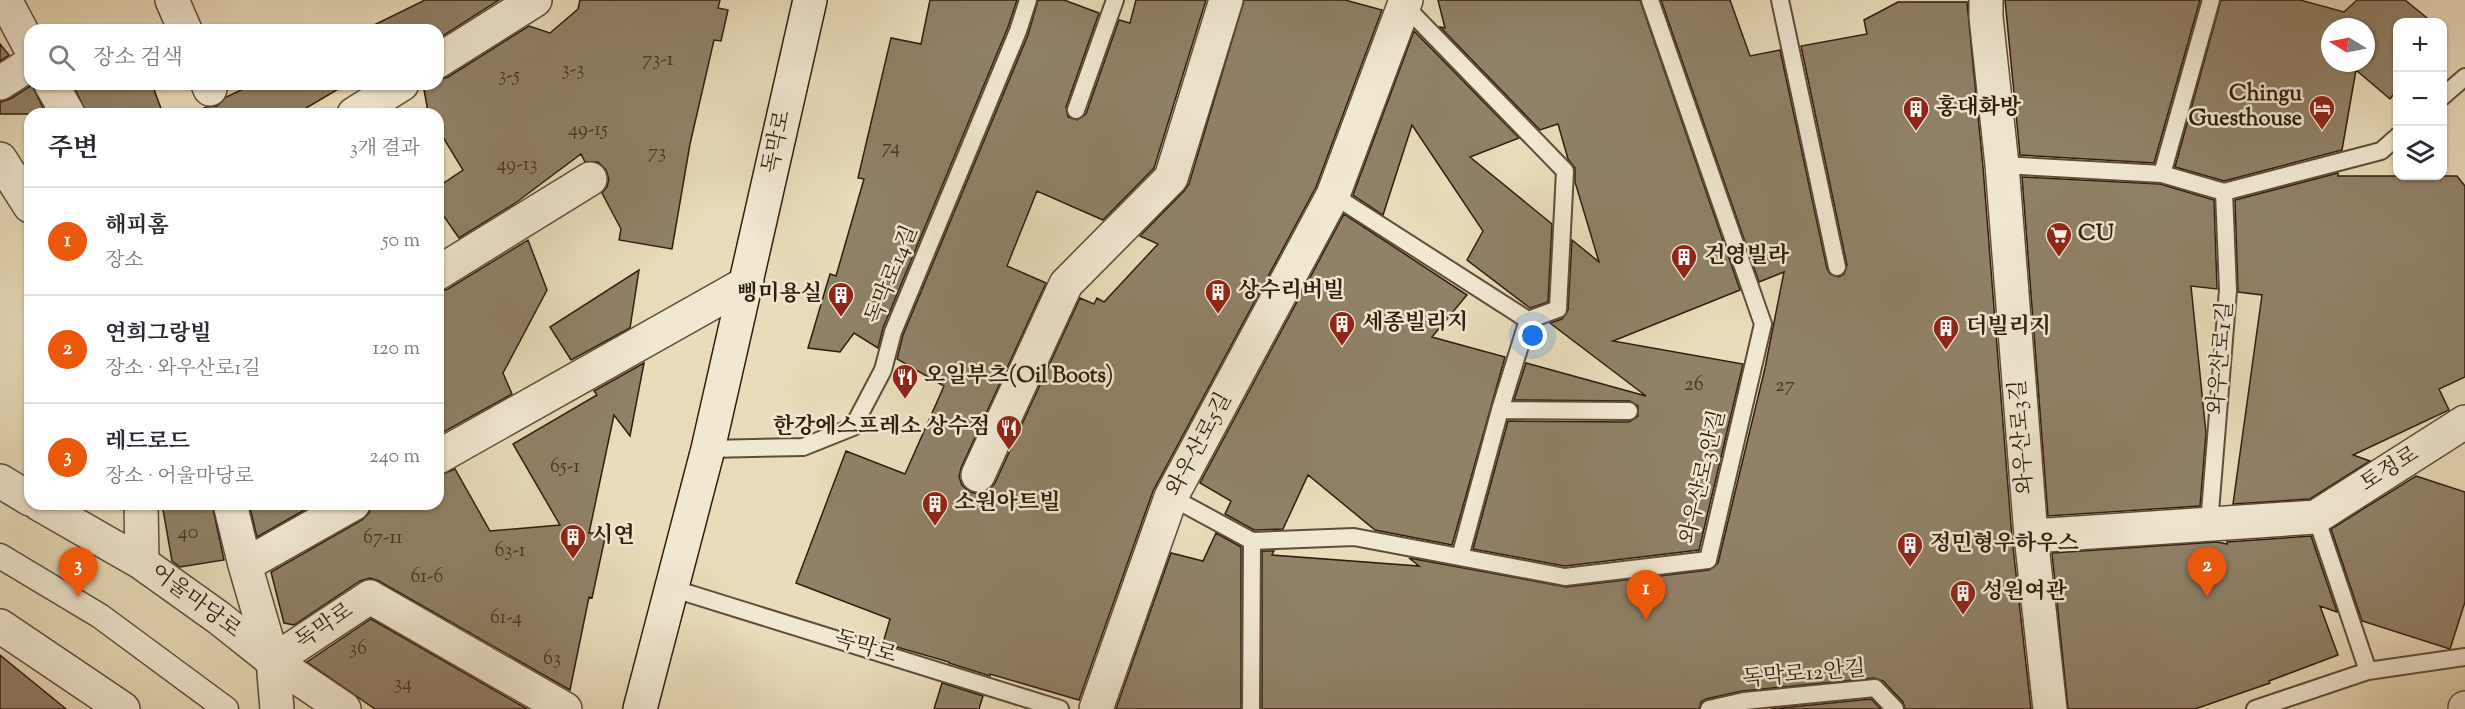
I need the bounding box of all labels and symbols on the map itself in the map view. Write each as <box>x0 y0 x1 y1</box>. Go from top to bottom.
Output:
north arrow <box>2321 18 2375 72</box>
house number: 73-1 <box>642 46 674 75</box>
house number: 3-3 <box>562 56 584 85</box>
house number: 3-5 <box>498 62 520 91</box>
place label: Chingu Guesthouse <box>2189 79 2302 136</box>
place label: 홍대화방 <box>1936 93 2022 125</box>
hotel icon: Chingu Guesthouse <box>2307 93 2337 131</box>
building icon: 홍대화방 <box>1901 94 1931 132</box>
street label: 독막로 <box>756 107 800 177</box>
house number: 49-15 <box>568 116 608 145</box>
house number: 74 <box>882 134 900 163</box>
house number: 73 <box>648 139 666 168</box>
house number: 49-13 <box>496 151 538 180</box>
place label: CU <box>2078 219 2114 251</box>
supermarket icon: CU <box>2044 220 2074 258</box>
street label: 독막로14길 <box>859 221 927 329</box>
place label: 건영빌라 <box>1704 241 1790 273</box>
building icon: 건영빌라 <box>1669 242 1699 280</box>
place label: 상수리버빌 <box>1238 276 1344 308</box>
building icon: 상수리버빌 <box>1203 277 1233 315</box>
place label: 삥미용실 <box>737 279 822 311</box>
building icon: 삥미용실 <box>826 280 856 318</box>
street label: 와우산로1길 <box>2201 300 2243 416</box>
place label: 세종빌리지 <box>1362 308 1468 340</box>
building icon: 세종빌리지 <box>1327 309 1357 347</box>
place label: 더빌리지 <box>1966 312 2051 344</box>
building icon: 더빌리지 <box>1931 313 1961 351</box>
your location <box>1518 321 1547 350</box>
place label: 오일부츠(Oil Boots) <box>924 361 1113 393</box>
restaurant icon: 오일부츠(Oil Boots) <box>890 362 920 400</box>
house number: 26 <box>1684 371 1704 400</box>
house number: 27 <box>1775 372 1795 401</box>
street label: 와우산로3길 <box>2003 378 2043 496</box>
street label: 와우산로5길 <box>1159 387 1241 503</box>
street label: 와우산로3안길 <box>1673 407 1735 547</box>
place label: 한강에스프레소 상수점 <box>773 412 990 444</box>
restaurant icon: 한강에스프레소 상수점 <box>994 413 1024 451</box>
street label: 토정로 <box>2354 440 2426 500</box>
house number: 65-1 <box>550 453 580 482</box>
place label: 소원아트빌 <box>954 488 1060 520</box>
building icon: 소원아트빌 <box>920 489 950 527</box>
house number: 40 <box>178 519 198 548</box>
place label: 시연 <box>592 521 635 553</box>
building icon: 시연 <box>558 522 588 560</box>
house number: 67-11 <box>363 524 403 553</box>
place label: 정민형우하우스 <box>1930 529 2079 561</box>
building icon: 정민형우하우스 <box>1895 530 1925 568</box>
house number: 63-1 <box>494 537 526 566</box>
pin: 3 <box>58 548 98 597</box>
pin: 2 <box>2188 548 2226 597</box>
street label: 어울마당로 <box>143 557 247 647</box>
house number: 61-6 <box>410 563 444 592</box>
pin: 1 <box>1626 570 1666 620</box>
place label: 성원여관 <box>1982 577 2068 609</box>
building icon: 성원여관 <box>1948 578 1978 616</box>
street label: 독막로 <box>290 596 360 658</box>
house number: 61-4 <box>490 604 522 633</box>
street label: 독막로 <box>830 623 900 673</box>
house number: 36 <box>349 635 367 664</box>
house number: 63 <box>543 645 561 674</box>
street label: 독막로12안길 <box>1741 654 1867 696</box>
house number: 34 <box>394 670 412 699</box>

